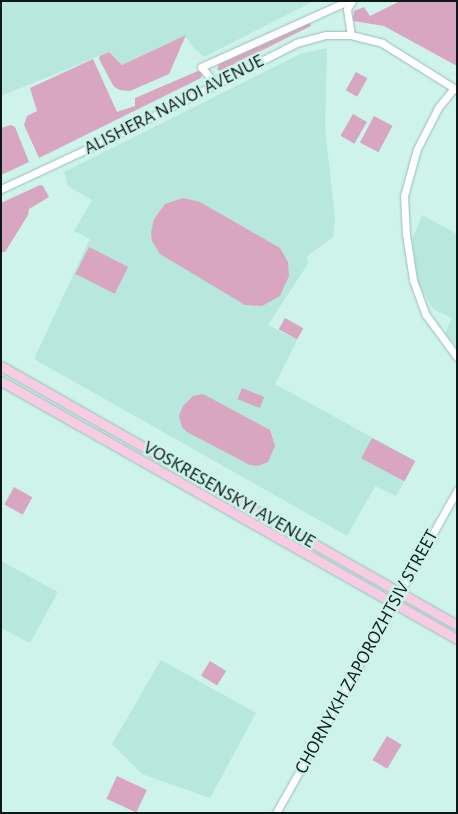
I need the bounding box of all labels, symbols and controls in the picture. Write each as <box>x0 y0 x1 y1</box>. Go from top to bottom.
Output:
street label: ALISHERA NAVOI AVENUE <box>80 50 268 160</box>
street label: VOSKRESENSKYI AVENUE <box>139 436 319 554</box>
street label: CHORNYKH ZAPOROZHTSIV STREET <box>290 526 444 778</box>

